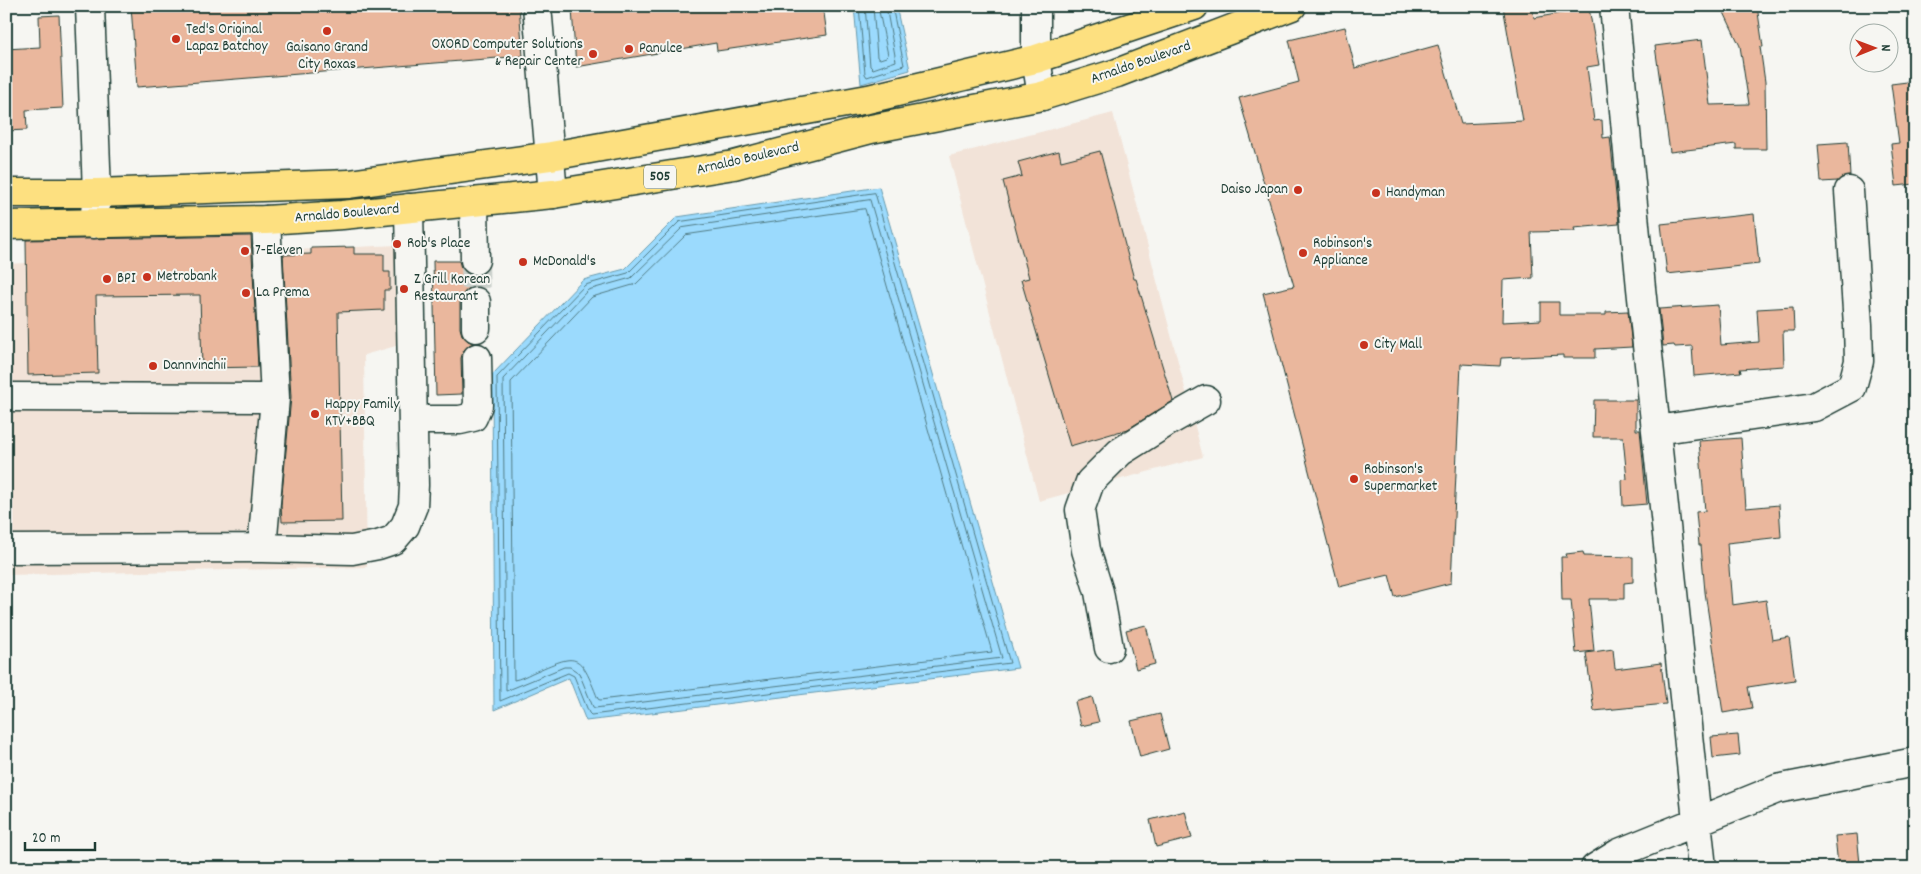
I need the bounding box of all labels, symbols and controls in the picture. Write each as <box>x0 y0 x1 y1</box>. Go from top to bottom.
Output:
place label: Ted's Original Lapaz Batchoy <box>186 19 269 58</box>
north arrow <box>1848 22 1898 72</box>
marker: Gaisano Grand City Roxas <box>321 25 333 37</box>
marker: Ted's Original Lapaz Batchoy <box>170 33 182 45</box>
place label: OXORD Computer Solutions & Repair Center <box>432 34 583 73</box>
street label: Arnaldo Boulevard <box>1088 36 1194 90</box>
place label: Gaisano Grand City Roxas <box>286 37 368 76</box>
place label: Panulce <box>639 38 683 60</box>
marker: Panulce <box>623 43 635 55</box>
text: N <box>1875 44 1895 52</box>
marker: OXORD Computer Solutions & Repair Center <box>587 48 599 60</box>
street label: Arnaldo Boulevard <box>694 137 802 181</box>
road number: 505 <box>644 166 676 188</box>
place label: Daiso Japan <box>1221 179 1288 201</box>
place label: Handyman <box>1386 182 1445 204</box>
marker: Daiso Japan <box>1292 184 1304 196</box>
marker: Handyman <box>1370 187 1382 199</box>
street label: Arnaldo Boulevard <box>294 198 400 230</box>
place label: Rob's Place <box>407 233 471 255</box>
place label: Robinson's Appliance <box>1313 233 1372 272</box>
marker: Rob's Place <box>391 238 403 250</box>
place label: 7-Eleven <box>255 240 303 262</box>
marker: 7-Eleven <box>239 245 251 257</box>
marker: Robinson's Appliance <box>1297 247 1309 259</box>
place label: McDonald's <box>533 251 596 273</box>
marker: McDonald's <box>517 256 529 268</box>
place label: Metrobank <box>157 266 217 288</box>
place label: BPI <box>117 268 136 290</box>
place label: Z Grill Korean Restaurant <box>414 269 490 308</box>
marker: Metrobank <box>141 271 153 283</box>
marker: BPI <box>101 273 113 285</box>
place label: La Prema <box>256 282 310 304</box>
marker: Z Grill Korean Restaurant <box>398 283 410 295</box>
marker: La Prema <box>240 287 252 299</box>
place label: City Mall <box>1374 334 1423 356</box>
marker: City Mall <box>1358 339 1370 351</box>
place label: Dannvinchii <box>163 355 226 377</box>
marker: Dannvinchii <box>147 360 159 372</box>
place label: Happy Family KTV+BBQ <box>325 394 400 433</box>
marker: Happy Family KTV+BBQ <box>309 408 321 420</box>
place label: Robinson's Supermarket <box>1364 459 1438 498</box>
marker: Robinson's Supermarket <box>1348 473 1360 485</box>
scale bar <box>25 819 95 851</box>
text: 20 m <box>32 828 60 850</box>

